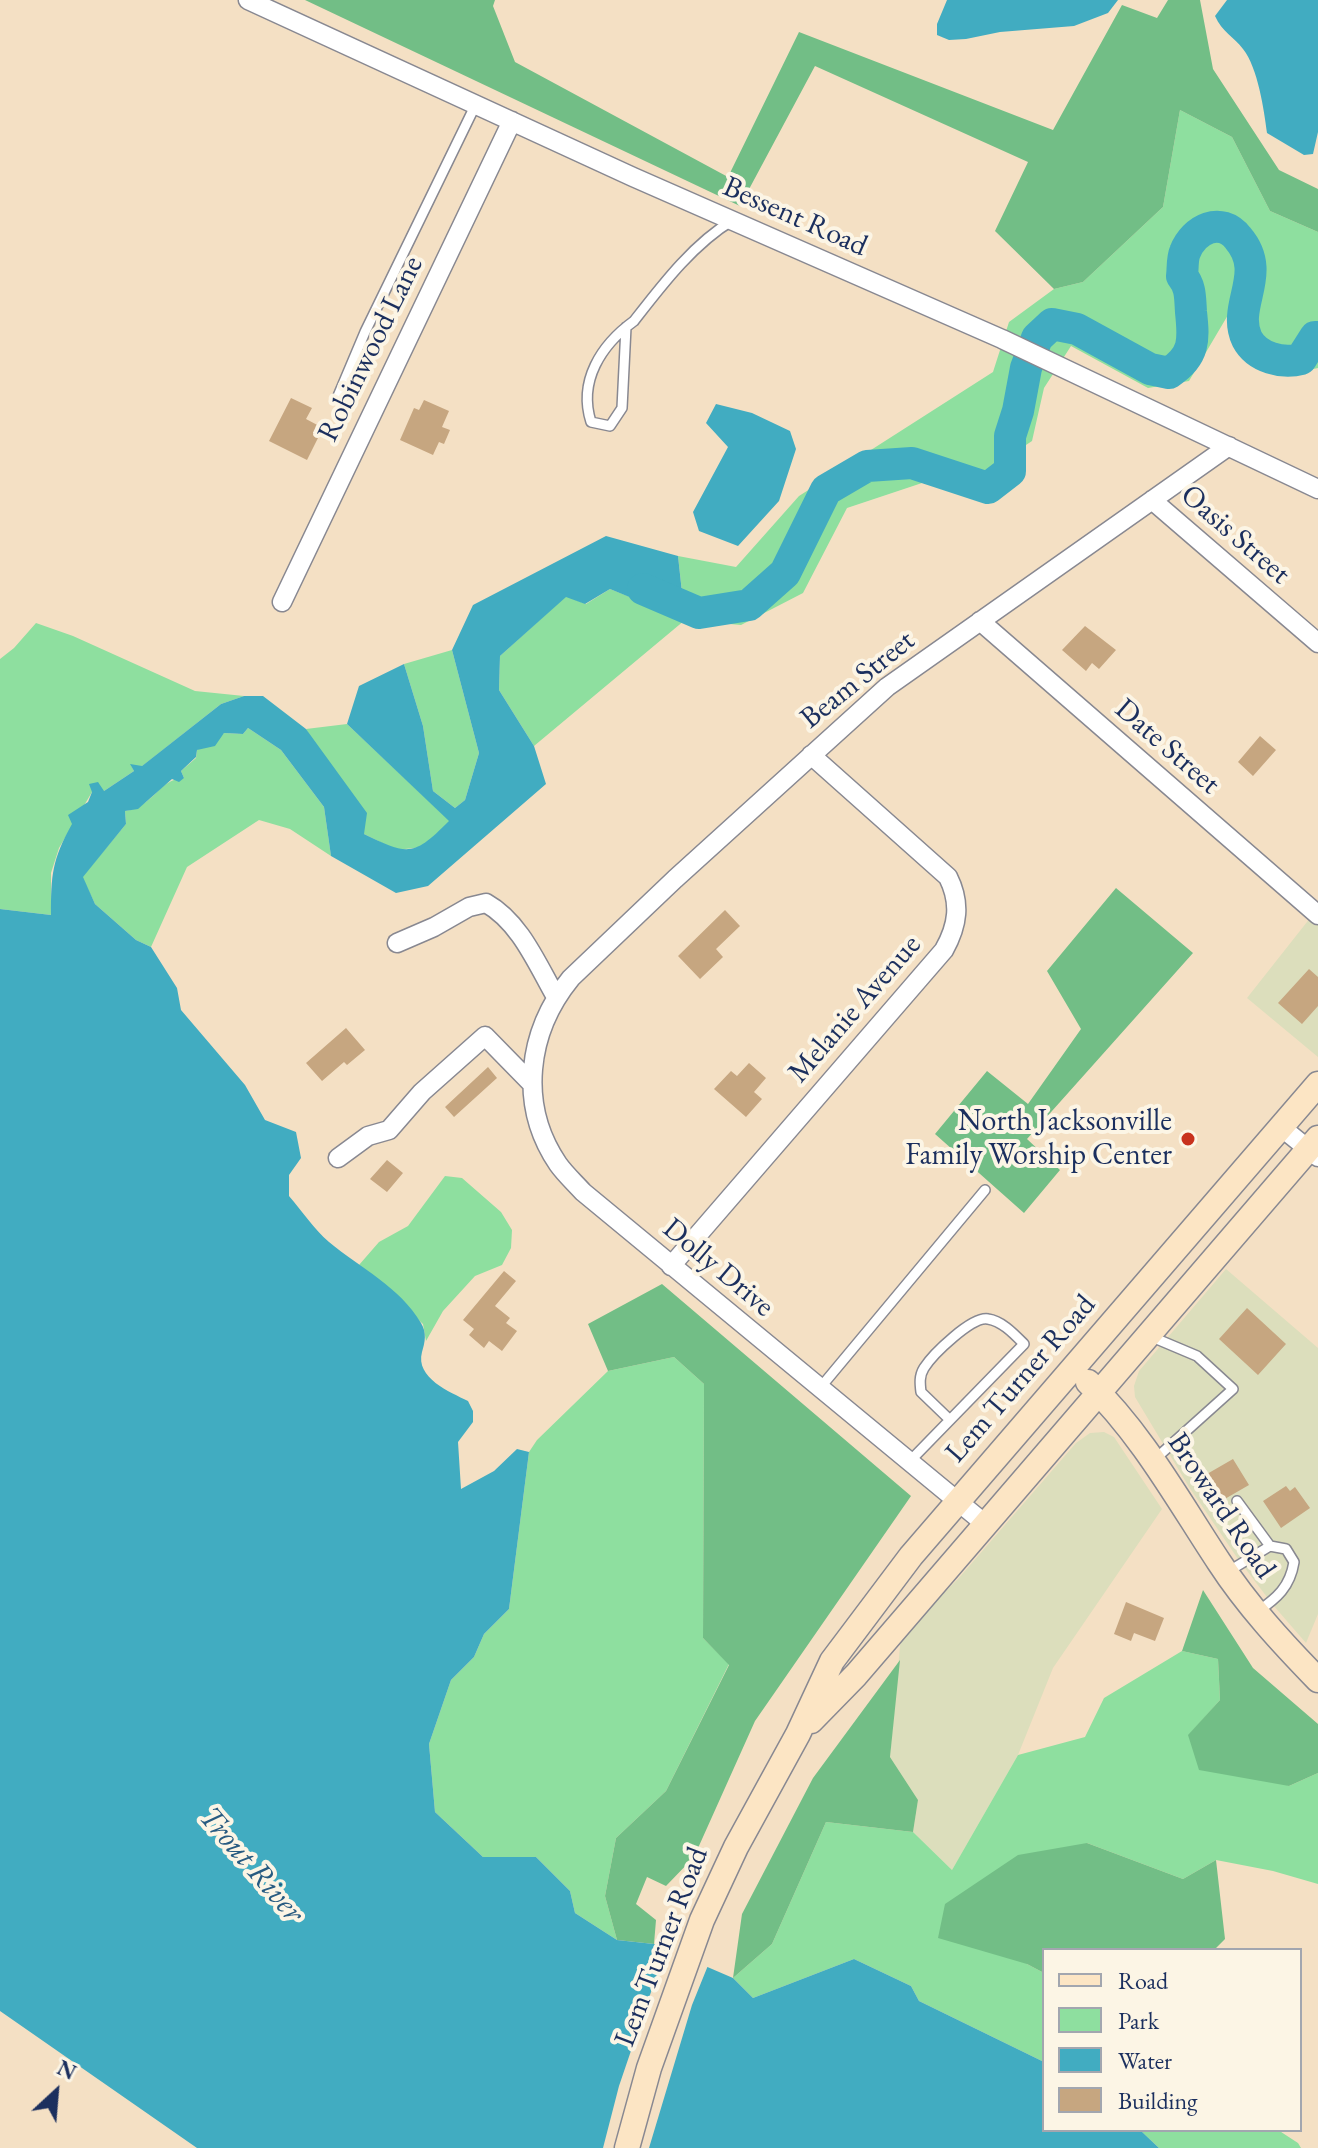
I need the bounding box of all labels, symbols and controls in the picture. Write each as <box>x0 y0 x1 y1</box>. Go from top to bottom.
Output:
street label: Bessent Road <box>717 169 873 265</box>
street label: Robinwood Lane <box>311 250 431 448</box>
street label: Oasis Street <box>1173 478 1297 592</box>
street label: Beam Street <box>794 623 922 737</box>
street label: Date Street <box>1107 692 1227 802</box>
street label: Melanie Avenue <box>781 928 929 1090</box>
place label: North Jacksonville Family Worship Center <box>905 1104 1172 1174</box>
marker: North Jacksonville Family Worship Center <box>1179 1130 1197 1148</box>
street label: Dolly Drive <box>655 1211 781 1325</box>
street label: Lem Turner Road <box>938 1288 1104 1470</box>
street label: Broward Road <box>1159 1426 1283 1586</box>
water label: Trout River <box>190 1799 312 1931</box>
street label: Lem Turner Road <box>607 1842 717 2052</box>
legend <box>1042 1948 1302 2132</box>
text: Road <box>1118 1965 1168 1996</box>
text: Park <box>1118 2005 1159 2036</box>
text: Water <box>1118 2045 1172 2076</box>
north arrow <box>16 2052 96 2132</box>
text: N <box>52 2053 81 2087</box>
text: Building <box>1118 2085 1198 2116</box>

